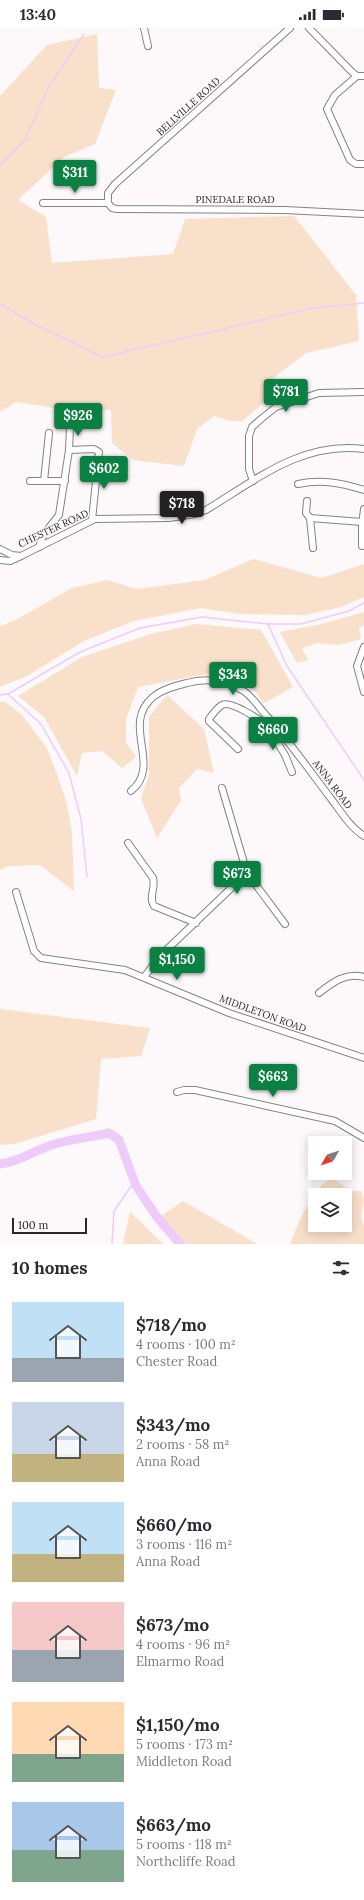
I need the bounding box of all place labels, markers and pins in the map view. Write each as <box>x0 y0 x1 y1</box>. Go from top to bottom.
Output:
pin: $311 <box>51 160 99 194</box>
pin: $781 <box>262 379 310 413</box>
pin: $926 <box>54 403 102 437</box>
pin: $602 <box>80 456 128 490</box>
pin: $718 <box>158 491 206 525</box>
pin: $343 <box>209 662 257 696</box>
pin: $660 <box>249 717 297 751</box>
pin: $673 <box>213 861 261 895</box>
pin: $1,150 <box>144 947 210 981</box>
pin: $663 <box>249 1064 297 1098</box>

